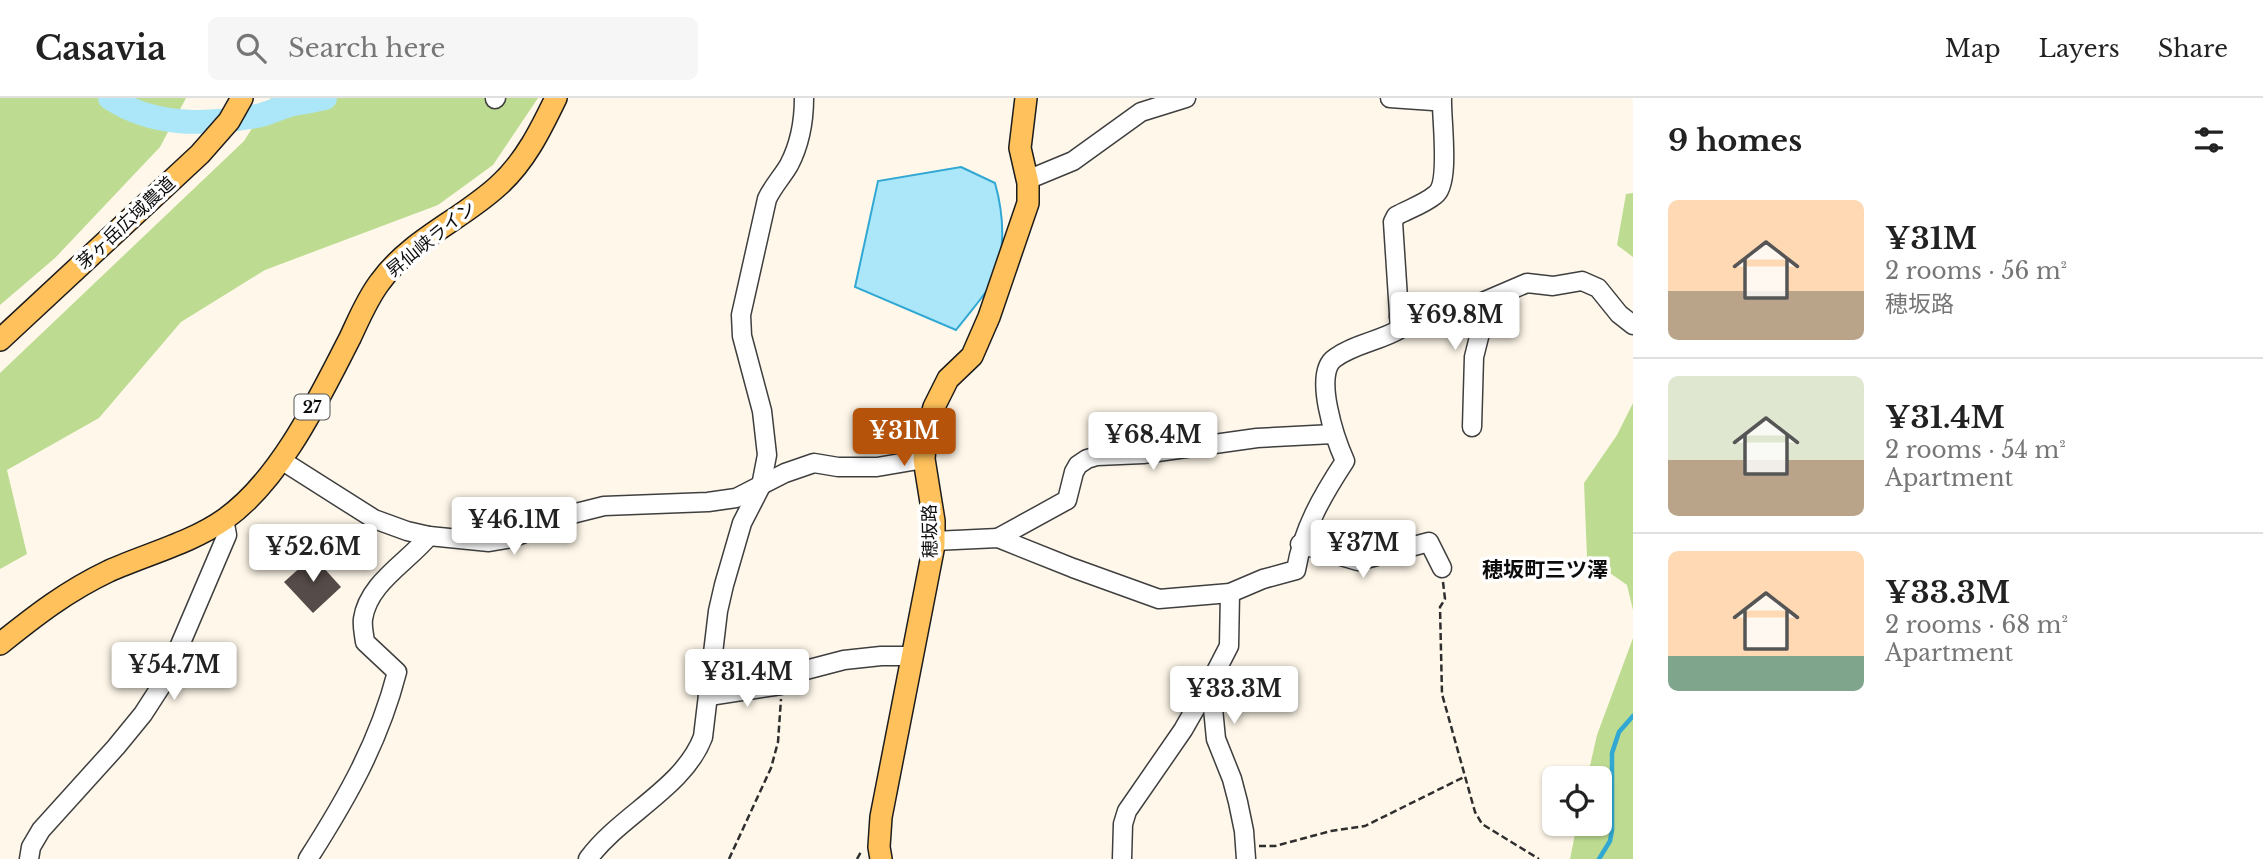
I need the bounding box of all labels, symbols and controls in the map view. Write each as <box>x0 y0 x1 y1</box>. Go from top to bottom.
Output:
search box <box>208 17 698 80</box>
text: Casavia <box>35 28 166 69</box>
icon: search <box>232 29 270 67</box>
text: Search here <box>288 32 445 64</box>
text: Map <box>1945 34 2001 63</box>
text: Layers <box>2039 34 2120 63</box>
text: Share <box>2158 34 2228 63</box>
icon: filters <box>2190 121 2228 159</box>
text: 9 homes <box>1668 122 1802 159</box>
street label: 茅ヶ岳広域農道 <box>72 172 180 274</box>
street label: 昇仙峡ライン <box>382 196 480 282</box>
text: ¥31M <box>1885 220 1977 257</box>
icon: home <box>1724 228 1808 312</box>
text: 2 rooms · 56 m² <box>1885 257 2067 285</box>
text: 穂坂路 <box>1885 290 1954 318</box>
pin: ¥69.8M <box>1398 292 1512 352</box>
text: ¥69.8M <box>1407 301 1503 329</box>
road number: 27 <box>294 394 330 420</box>
text: ¥31.4M <box>1885 399 2005 436</box>
icon: home <box>1724 404 1808 488</box>
pin: ¥31M <box>863 408 945 468</box>
pin: ¥68.4M <box>1096 412 1210 472</box>
text: ¥31M <box>869 417 939 445</box>
text: ¥68.4M <box>1104 421 1202 449</box>
text: 2 rooms · 54 m² <box>1885 436 2066 464</box>
text: Apartment <box>1885 464 2013 492</box>
pin: ¥46.1M <box>457 498 571 557</box>
street label: 穂坂路 <box>919 504 941 558</box>
text: ¥46.1M <box>468 506 560 534</box>
pin: ¥37M <box>1322 520 1404 580</box>
pin: ¥52.6M <box>256 524 370 584</box>
text: ¥37M <box>1327 529 1399 557</box>
text: ¥52.6M <box>265 533 361 561</box>
district label: 穂坂町三ツ澤 <box>1482 557 1608 583</box>
text: ¥33.3M <box>1885 574 2010 611</box>
icon: home <box>1724 579 1808 663</box>
text: 2 rooms · 68 m² <box>1885 611 2068 639</box>
text: Apartment <box>1885 639 2013 667</box>
pin: ¥54.7M <box>117 642 231 702</box>
pin: ¥31.4M <box>690 650 804 709</box>
text: ¥54.7M <box>128 651 220 679</box>
text: ¥31.4M <box>701 658 793 686</box>
pin: ¥33.3M <box>1177 666 1291 726</box>
text: ¥33.3M <box>1186 675 1282 703</box>
map controls <box>1542 766 1612 836</box>
button: locate <box>1542 766 1612 836</box>

